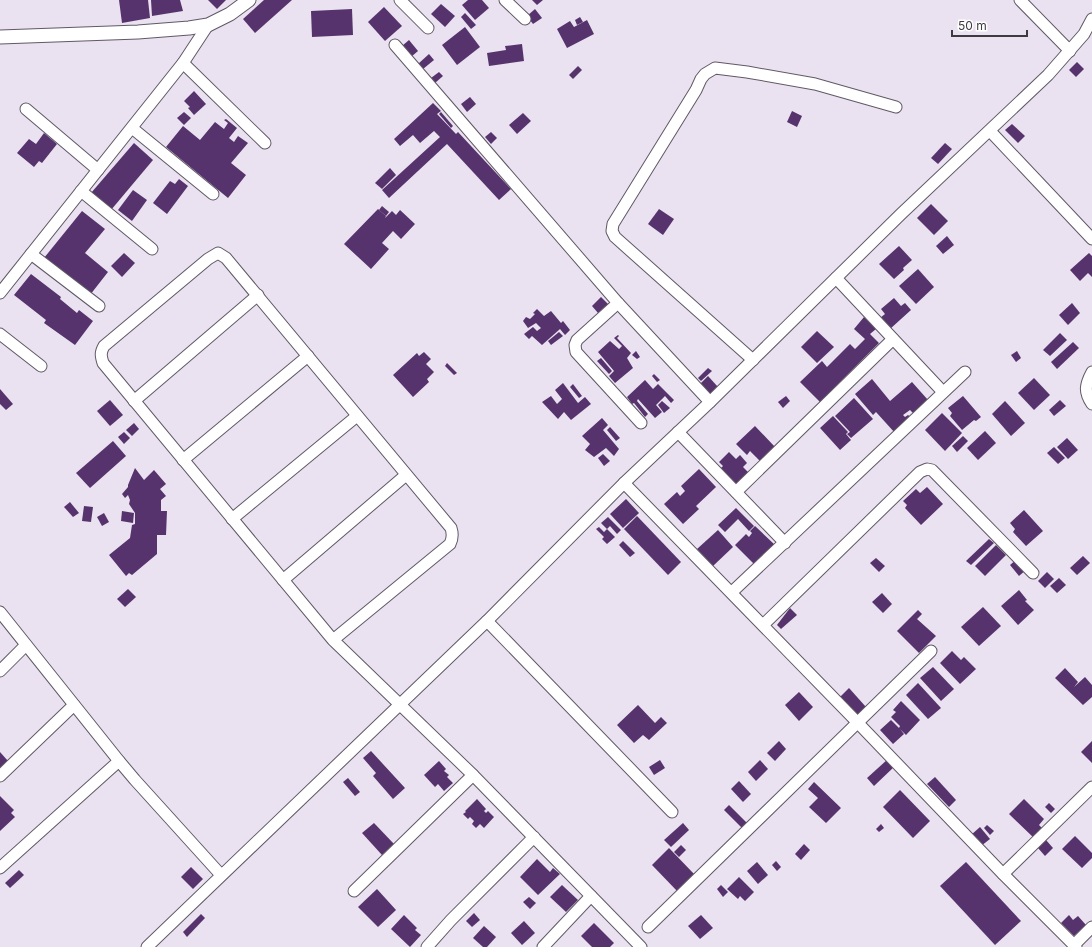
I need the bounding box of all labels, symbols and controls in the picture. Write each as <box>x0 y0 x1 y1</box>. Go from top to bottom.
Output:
scale bar <box>952 12 1027 38</box>
text: 50 m <box>958 18 987 33</box>

